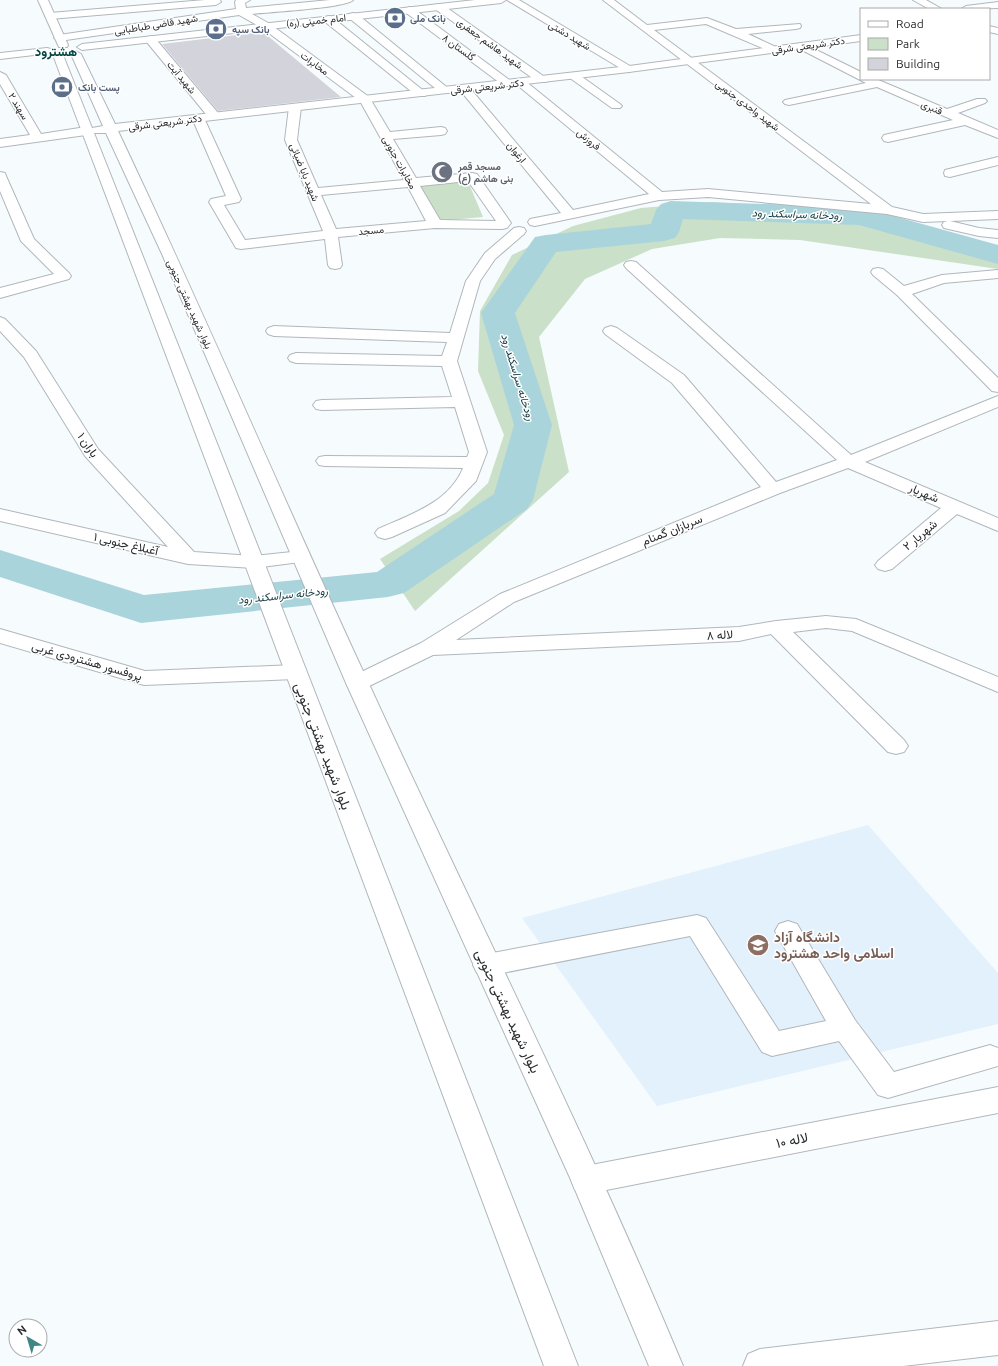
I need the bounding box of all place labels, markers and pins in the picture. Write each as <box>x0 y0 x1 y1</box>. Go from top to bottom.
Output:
bank icon: بانک ملی <box>382 5 408 31</box>
place label: بانک ملی <box>410 13 446 25</box>
bank icon: بانک سپه <box>203 16 229 42</box>
place label: بانک سپه <box>232 24 270 37</box>
bank icon: پست بانک <box>49 74 75 100</box>
place label: پست بانک <box>78 82 120 95</box>
mosque icon: مسجد قمر بنی هاشم (ع) <box>429 159 455 185</box>
place label: مسجد قمر بنی هاشم (ع) <box>457 161 513 186</box>
place label: دانشگاه آزاد اسلامی واحد هشترود <box>774 929 894 962</box>
school or university icon: دانشگاه آزاد اسلامی واحد هشترود <box>745 932 771 958</box>

